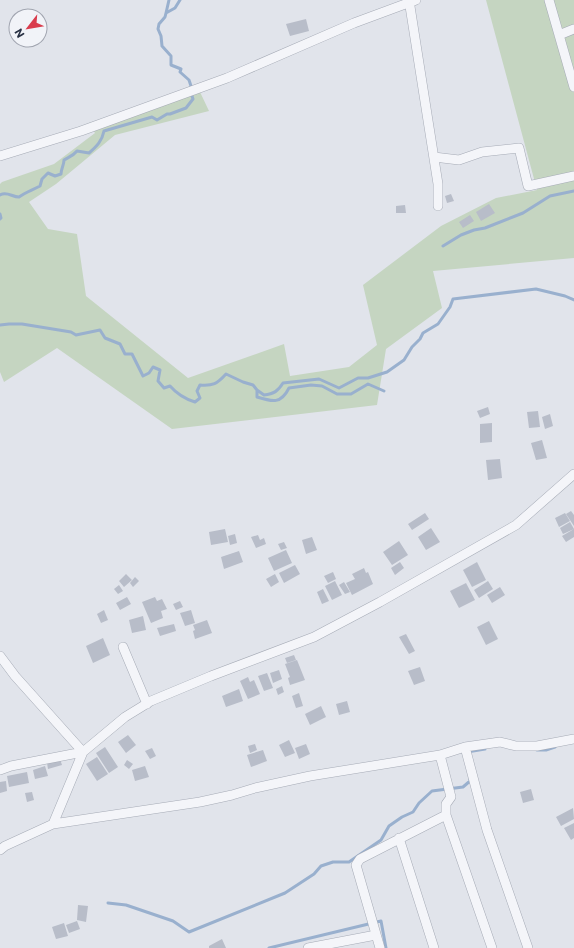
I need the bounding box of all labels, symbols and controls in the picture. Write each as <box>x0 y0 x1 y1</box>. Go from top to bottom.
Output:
north arrow <box>8 8 48 48</box>
text: N <box>11 27 27 40</box>

